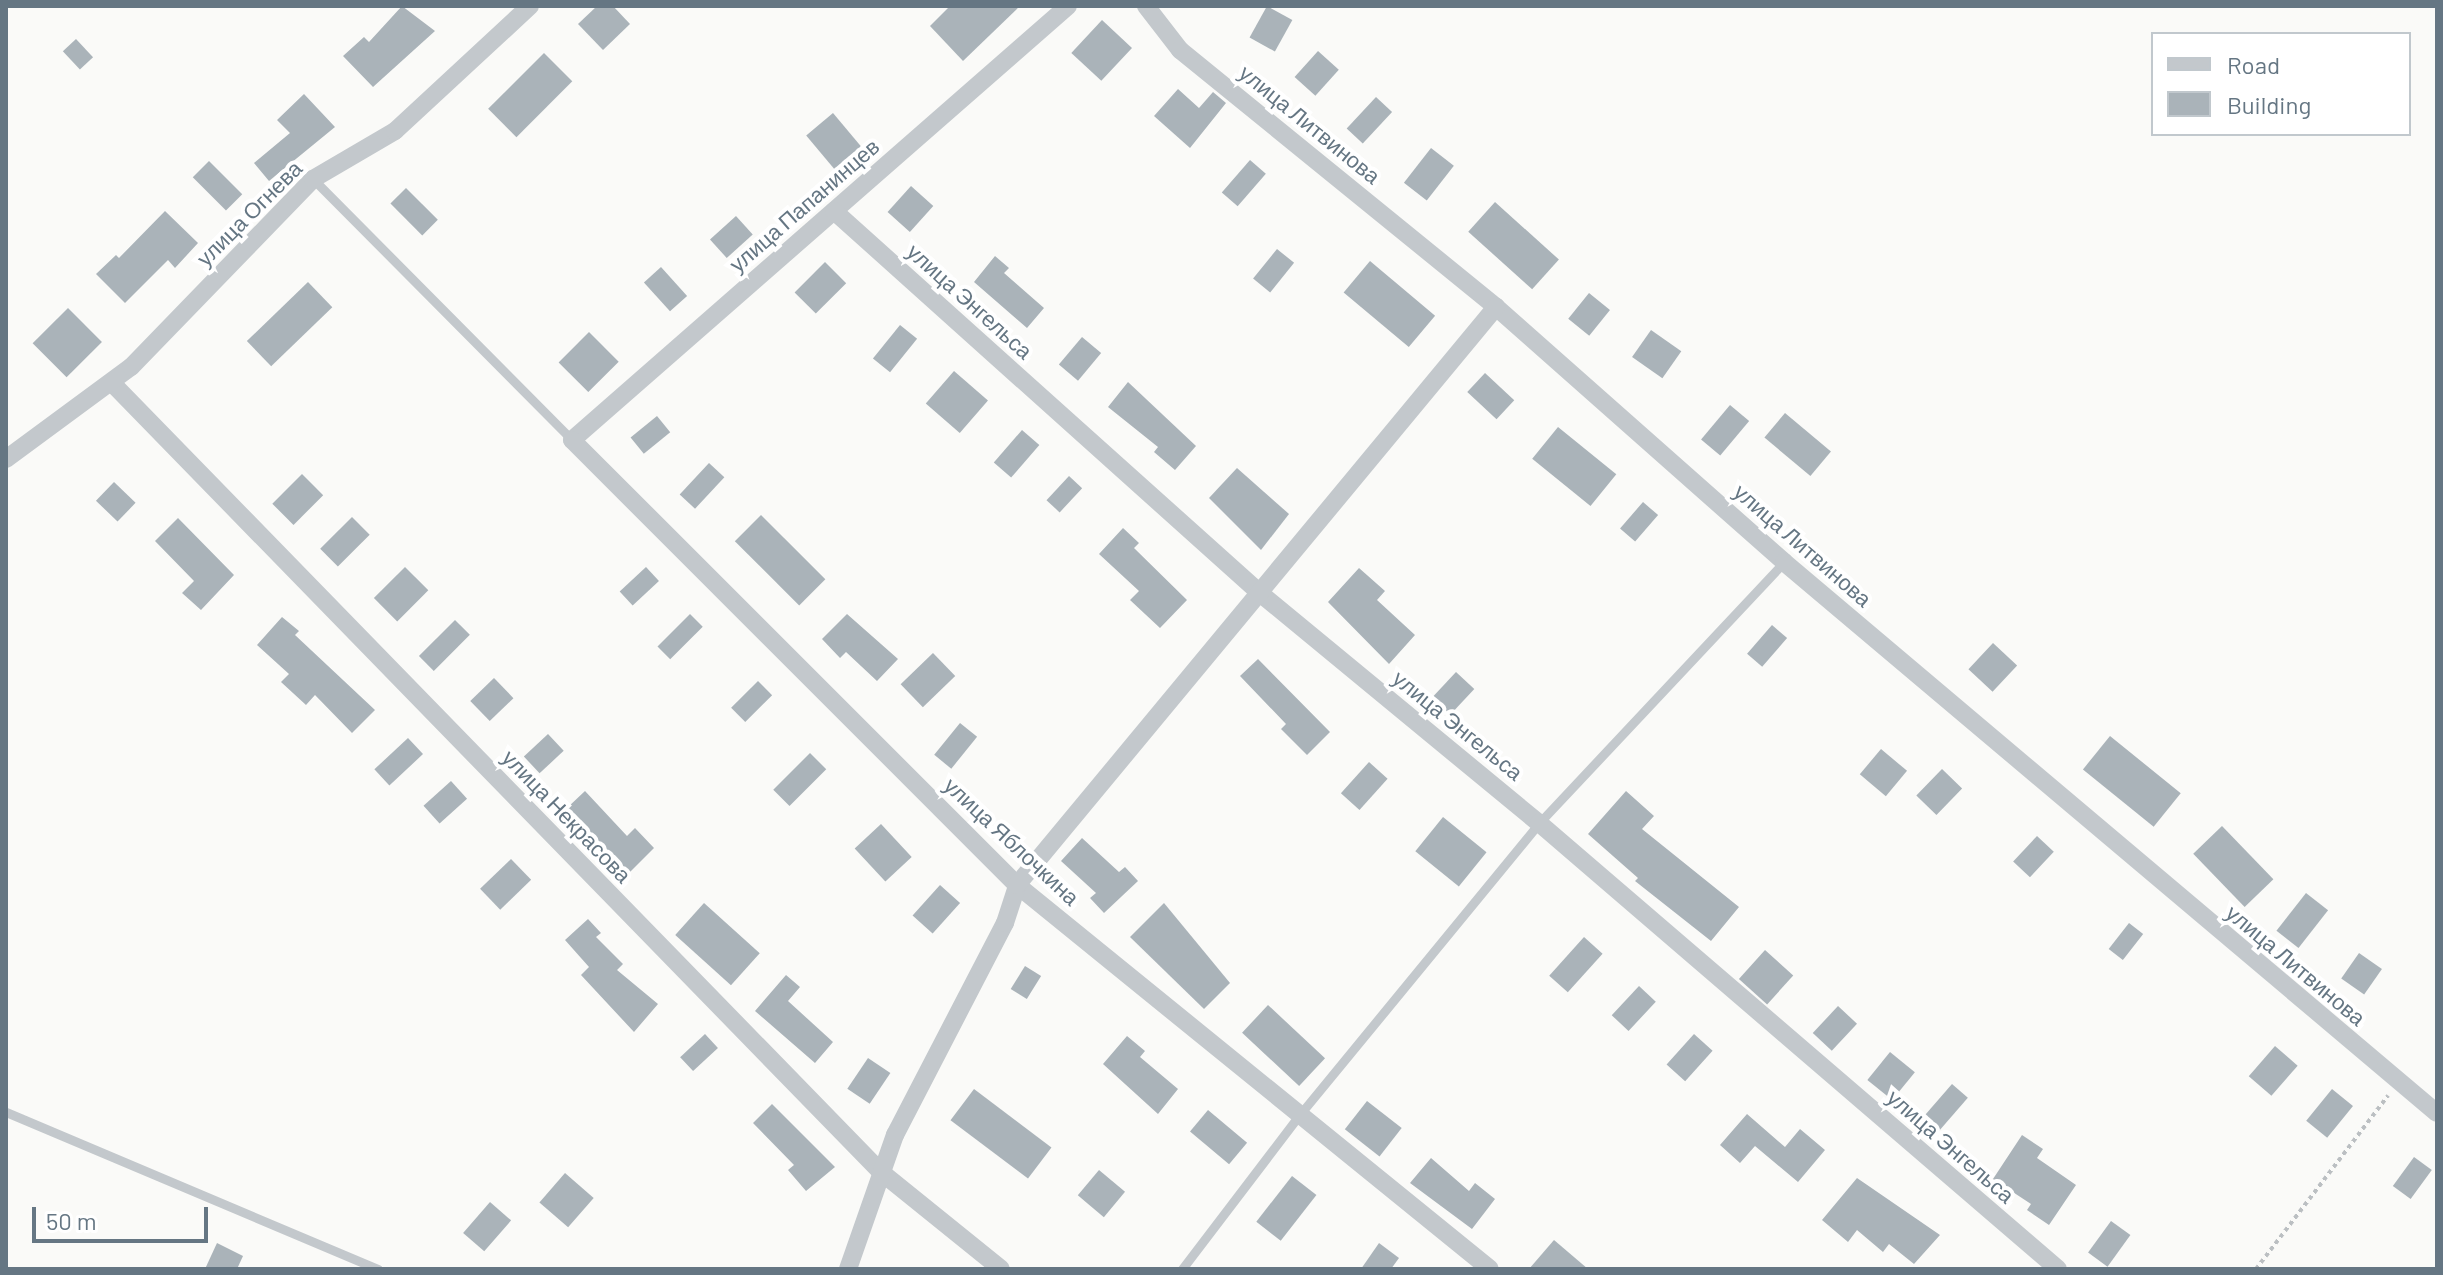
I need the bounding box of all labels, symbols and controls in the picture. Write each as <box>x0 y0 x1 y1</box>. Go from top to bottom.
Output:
legend <box>2151 32 2411 136</box>
text: Road <box>2227 50 2280 79</box>
street label: улица Литвинова <box>1234 59 1386 189</box>
text: Building <box>2227 90 2311 119</box>
street label: улица Папанинцев <box>724 133 884 277</box>
street label: улица Огнева <box>191 155 307 271</box>
street label: улица Энгельса <box>902 238 1038 364</box>
street label: улица Литвинова <box>1729 478 1877 612</box>
street label: улица Энгельса <box>1388 665 1528 785</box>
street label: улица Некрасова <box>497 744 637 888</box>
street label: улица Яблочкина <box>939 772 1085 910</box>
street label: улица Литвинова <box>2221 899 2371 1031</box>
street label: улица Энгельса <box>1882 1084 2020 1208</box>
scale bar <box>36 1191 212 1241</box>
text: 50 m <box>46 1206 97 1235</box>

